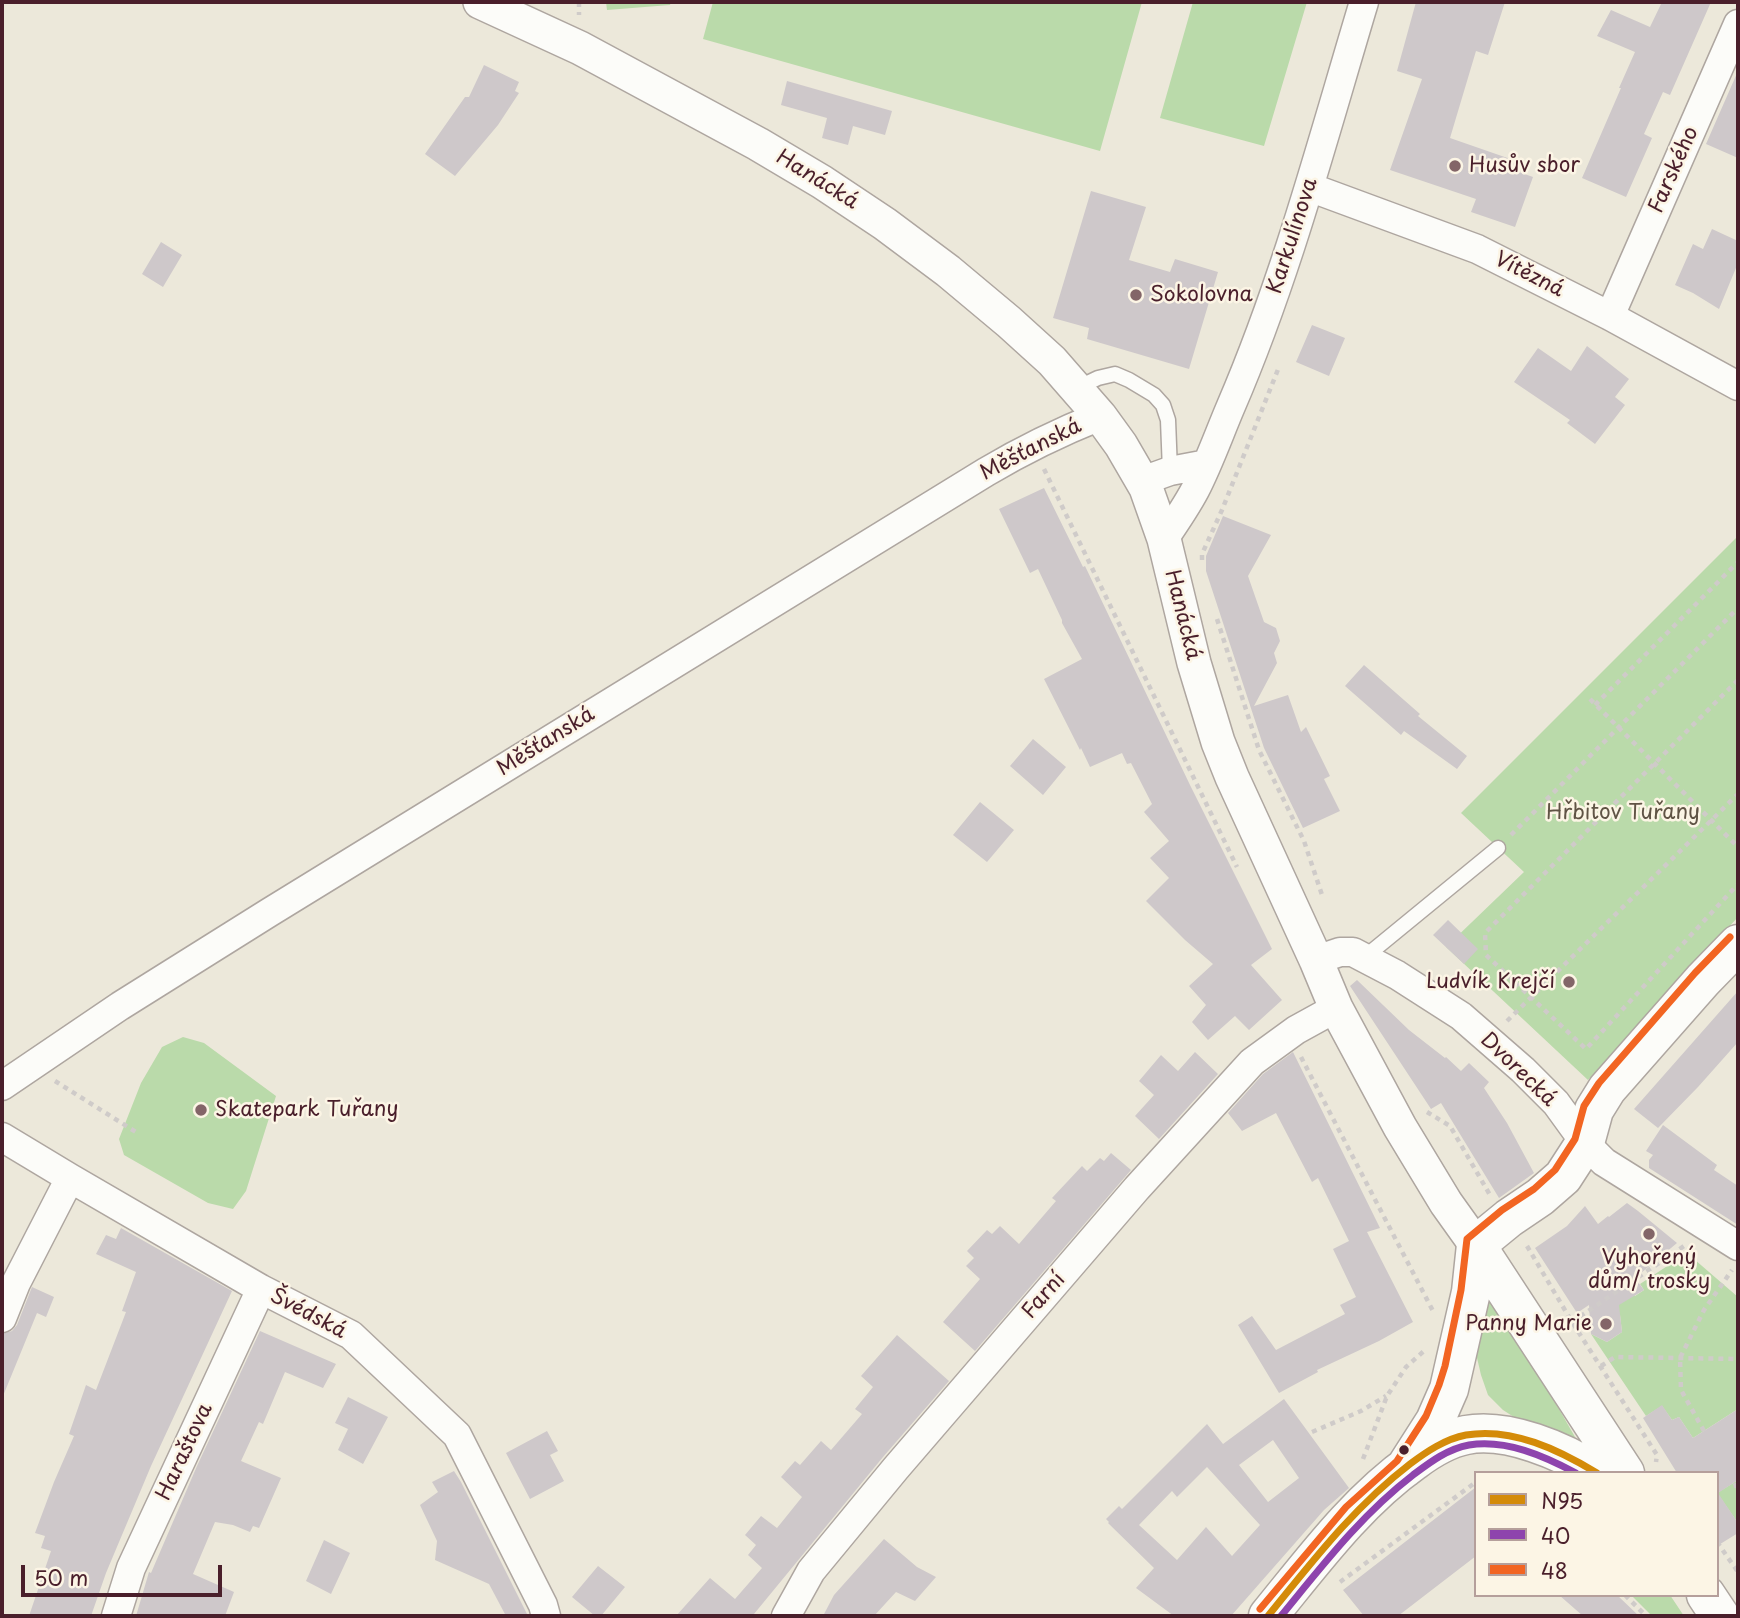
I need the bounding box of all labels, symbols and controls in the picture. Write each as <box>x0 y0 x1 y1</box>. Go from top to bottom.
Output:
street label: Farského <box>1644 123 1704 217</box>
street label: Hanácká <box>771 145 863 215</box>
place label: Husův sbor <box>1469 153 1580 179</box>
marker: Husův sbor <box>1447 158 1463 174</box>
street label: Karkulínova <box>1262 175 1324 297</box>
street label: Vítězná <box>1490 247 1568 303</box>
place label: Sokolovna <box>1150 282 1253 308</box>
marker: Sokolovna <box>1128 287 1144 303</box>
street label: Měšťanská <box>976 414 1086 486</box>
street label: Hanácká <box>1159 567 1205 663</box>
street label: Měšťanská <box>493 702 599 782</box>
park label: Hřbitov Tuřany <box>1546 800 1700 826</box>
place label: Ludvík Krejčí <box>1426 969 1555 995</box>
marker: Ludvík Krejčí <box>1561 974 1577 990</box>
street label: Dvorecká <box>1475 1028 1561 1112</box>
place label: Skatepark Tuřany <box>215 1097 398 1123</box>
marker: Skatepark Tuřany <box>193 1102 209 1118</box>
marker: Vyhořený dům/ trosky <box>1641 1226 1657 1242</box>
place label: Vyhořený dům/ trosky <box>1588 1245 1710 1295</box>
street label: Farní <box>1017 1268 1071 1324</box>
street label: Švédská <box>266 1283 350 1345</box>
place label: Panny Marie <box>1465 1311 1592 1337</box>
marker: Panny Marie <box>1598 1316 1614 1332</box>
street label: Haraštova <box>152 1399 218 1505</box>
unlabelled marker <box>1397 1443 1411 1457</box>
legend <box>1474 1471 1719 1597</box>
text: N95 <box>1541 1484 1583 1516</box>
text: 40 <box>1541 1519 1570 1551</box>
scale bar <box>24 1552 226 1596</box>
text: 48 <box>1541 1554 1568 1586</box>
text: 50 m <box>34 1561 88 1593</box>

